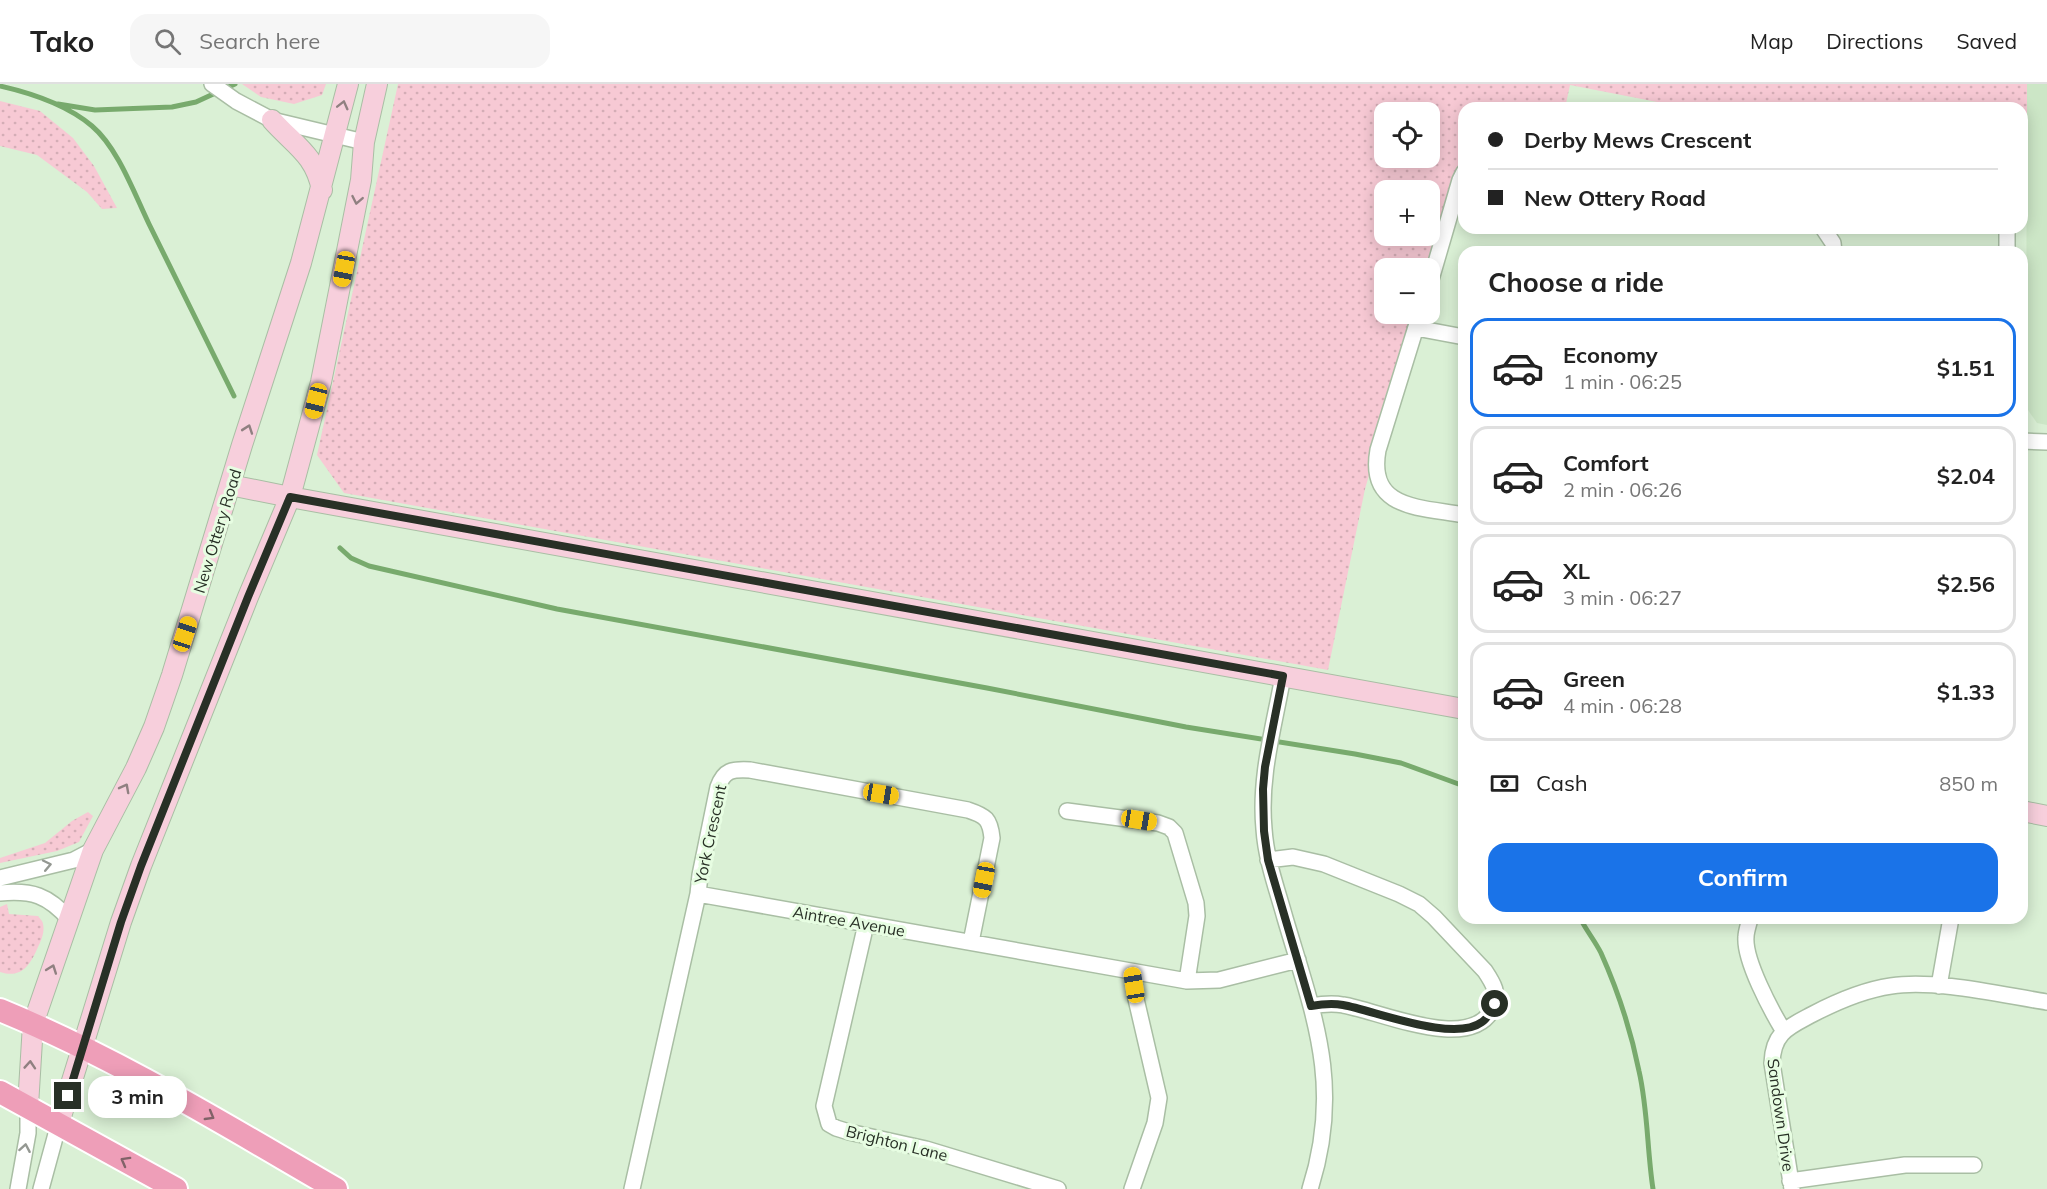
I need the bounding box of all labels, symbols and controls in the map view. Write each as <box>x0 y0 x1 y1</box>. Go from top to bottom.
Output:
search box <box>130 14 550 68</box>
text: Tako <box>30 24 94 59</box>
icon: search <box>151 25 184 58</box>
text: Search here <box>199 27 320 55</box>
text: Map <box>1750 28 1793 54</box>
text: Directions <box>1826 28 1923 54</box>
text: Saved <box>1956 28 2017 54</box>
one-way arrow <box>336 100 349 110</box>
map controls <box>1374 102 1440 324</box>
button: locate <box>1374 102 1440 168</box>
text: Derby Mews Crescent <box>1524 126 1751 154</box>
button: + <box>1374 180 1440 246</box>
text: New Ottery Road <box>1524 184 1706 212</box>
one-way arrow <box>351 195 364 205</box>
car <box>332 250 356 288</box>
button: − <box>1374 258 1440 324</box>
text: Choose a ride <box>1488 265 1664 299</box>
icon: car <box>1491 341 1545 395</box>
text: Economy <box>1563 341 1658 369</box>
text: $1.51 <box>1937 354 1995 382</box>
text: 1 min · 06:25 <box>1563 369 1682 394</box>
car <box>303 381 329 421</box>
one-way arrow <box>240 424 253 435</box>
icon: car <box>1491 449 1545 503</box>
text: Comfort <box>1563 449 1649 477</box>
text: $2.04 <box>1937 462 1995 490</box>
street label: New Ottery Road <box>189 466 245 596</box>
text: 2 min · 06:26 <box>1563 477 1682 502</box>
icon: car <box>1491 557 1545 611</box>
text: XL <box>1563 557 1590 585</box>
text: $2.56 <box>1937 570 1995 598</box>
text: 3 min · 06:27 <box>1563 585 1682 610</box>
car <box>171 614 199 654</box>
icon: car <box>1491 665 1545 719</box>
text: Green <box>1563 665 1625 693</box>
text: $1.33 <box>1937 678 1995 706</box>
text: 4 min · 06:28 <box>1563 693 1682 718</box>
icon: cash <box>1488 767 1521 800</box>
text: Cash <box>1536 769 1588 797</box>
text: 850 m <box>1939 771 1998 796</box>
street label: York Crescent <box>690 782 730 886</box>
car <box>862 782 900 806</box>
one-way arrow <box>118 784 130 795</box>
car <box>1120 808 1158 832</box>
button: Confirm <box>1488 843 1998 912</box>
one-way arrow <box>42 860 52 873</box>
car <box>972 861 996 899</box>
street label: Aintree Avenue <box>791 901 907 941</box>
one-way arrow <box>45 964 58 974</box>
car <box>1122 966 1146 1004</box>
route start <box>1481 990 1508 1017</box>
street label: Sandown Drive <box>1763 1057 1799 1173</box>
one-way arrow <box>23 1060 36 1069</box>
callout: 3 min <box>89 1075 188 1117</box>
route end <box>54 1082 81 1109</box>
text: 3 min <box>111 1084 164 1109</box>
one-way arrow <box>204 1109 214 1120</box>
street label: Brighton Lane <box>844 1121 950 1165</box>
one-way arrow <box>18 1143 31 1153</box>
one-way arrow <box>121 1157 131 1168</box>

